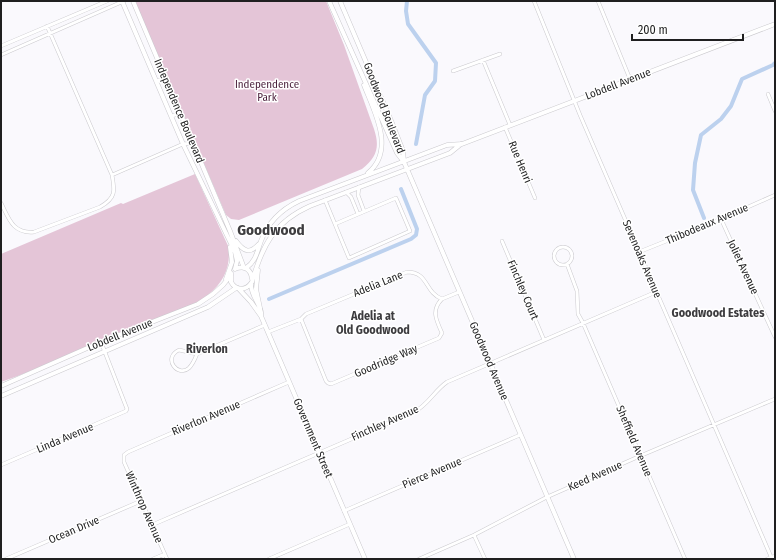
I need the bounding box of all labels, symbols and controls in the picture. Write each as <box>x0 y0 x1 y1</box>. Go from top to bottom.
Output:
scale bar <box>632 16 743 42</box>
text: 200 m <box>638 23 668 37</box>
street label: Independence Boulevard <box>151 57 207 165</box>
street label: Goodwood Boulevard <box>361 61 407 155</box>
street label: Lobdell Avenue <box>583 66 653 102</box>
park label: Independence Park <box>235 78 299 104</box>
street label: Rue Henri <box>505 139 535 185</box>
street label: Thibodeaux Avenue <box>664 201 750 247</box>
street label: Sevenoaks Avenue <box>620 218 664 300</box>
district label: Goodwood <box>237 221 305 239</box>
street label: Joliet Avenue <box>725 237 761 297</box>
street label: Finchley Court <box>505 258 542 322</box>
street label: Adelia Lane <box>351 268 405 300</box>
district label: Goodwood Estates <box>672 306 765 320</box>
district label: Adelia at Old Goodwood <box>336 309 410 337</box>
street label: Lobdell Avenue <box>86 316 154 354</box>
street label: Goodwood Avenue <box>467 320 511 402</box>
district label: Riverlon <box>186 342 228 356</box>
street label: Goodridge Way <box>352 342 420 380</box>
street label: Government Street <box>290 396 336 480</box>
street label: Riverlon Avenue <box>170 398 242 438</box>
street label: Finchley Avenue <box>349 402 421 444</box>
street label: Sheffield Avenue <box>613 404 655 478</box>
street label: Linda Avenue <box>35 420 95 456</box>
street label: Pierce Avenue <box>400 455 464 491</box>
street label: Keed Avenue <box>566 458 624 494</box>
street label: Winthrop Avenue <box>122 469 166 545</box>
street label: Ocean Drive <box>47 514 101 546</box>

